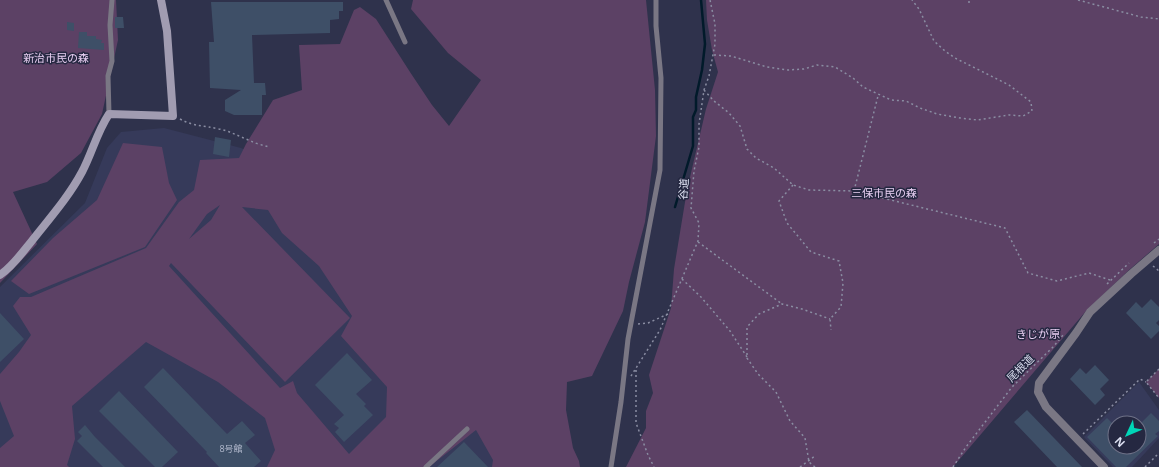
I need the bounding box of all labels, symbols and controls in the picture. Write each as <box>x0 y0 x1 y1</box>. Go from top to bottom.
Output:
park label: 新治市民の森 <box>23 50 89 65</box>
street label: 谷道 <box>675 177 691 201</box>
park label: 三保市民の森 <box>851 185 917 200</box>
park label: きじが原 <box>1016 326 1060 341</box>
street label: 尾根道 <box>1003 351 1037 385</box>
north arrow <box>1107 415 1147 455</box>
text: N <box>1111 434 1128 451</box>
house number: 8号館 <box>219 442 243 455</box>

